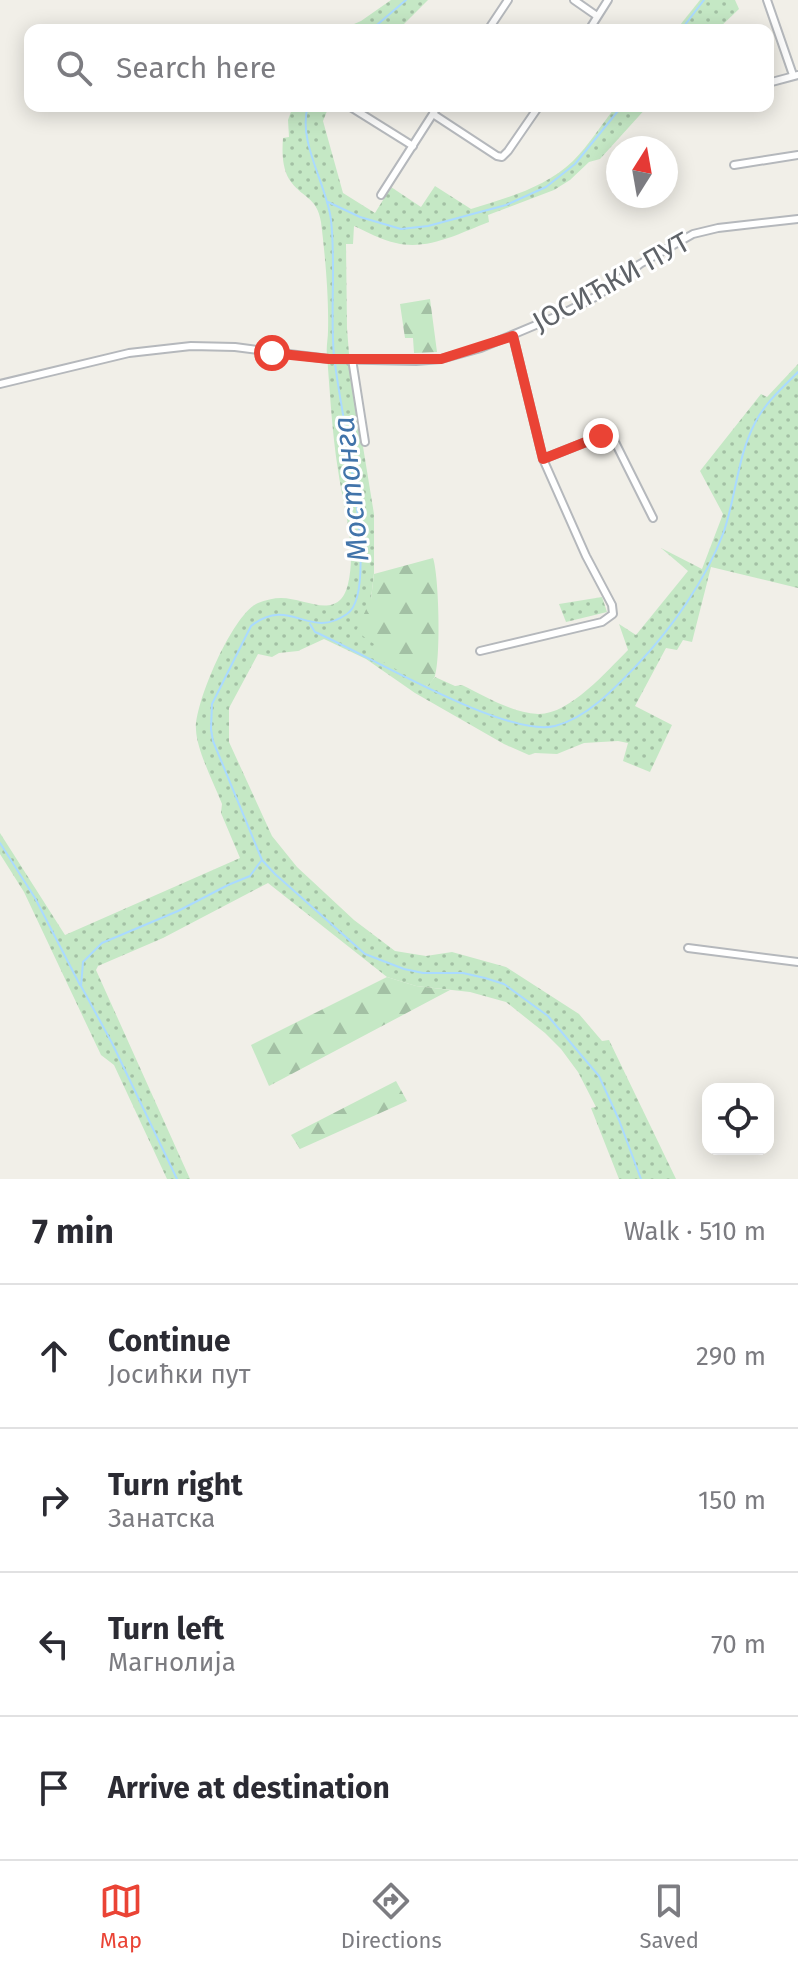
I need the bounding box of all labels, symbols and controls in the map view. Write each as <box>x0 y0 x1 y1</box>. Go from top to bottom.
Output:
search box <box>24 24 774 112</box>
icon: search <box>52 46 96 90</box>
text: Search here <box>116 50 276 86</box>
north arrow <box>606 136 678 208</box>
street label: ЈОСИЋКИ ПУТ <box>527 225 696 339</box>
route start <box>254 335 290 371</box>
water label: Мостонга <box>325 415 377 563</box>
route end <box>583 418 619 454</box>
map controls <box>702 1083 774 1155</box>
button: locate <box>702 1083 774 1155</box>
text: 7 min <box>32 1211 114 1252</box>
text: Walk · 510 m <box>624 1216 766 1247</box>
text: Continue <box>108 1323 231 1359</box>
icon: ahead <box>32 1334 76 1378</box>
text: 290 m <box>696 1341 766 1372</box>
text: Јосићки пут <box>108 1359 250 1390</box>
text: Turn right <box>108 1467 243 1503</box>
icon: right <box>32 1478 76 1522</box>
text: 150 m <box>698 1485 766 1516</box>
text: Занатска <box>108 1503 215 1534</box>
text: Turn left <box>108 1611 224 1647</box>
icon: left <box>32 1622 76 1666</box>
text: 70 m <box>711 1629 766 1660</box>
text: Магнолија <box>108 1647 236 1678</box>
icon: arrive <box>32 1766 76 1810</box>
text: Arrive at destination <box>108 1770 390 1806</box>
tab: Map <box>99 1879 143 1954</box>
tab: Directions <box>341 1879 442 1954</box>
tab: Saved <box>640 1879 699 1954</box>

